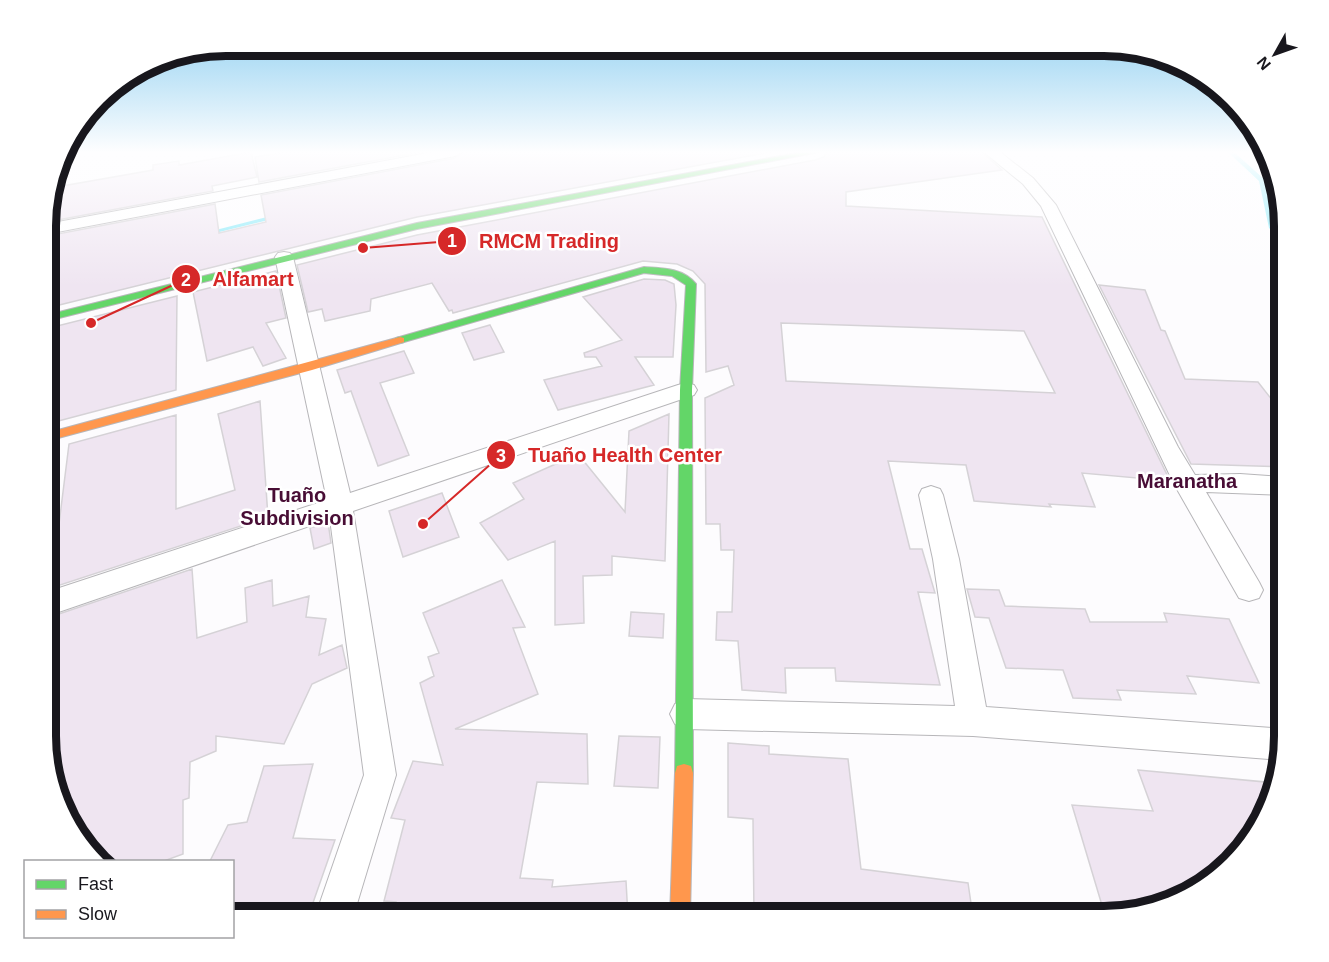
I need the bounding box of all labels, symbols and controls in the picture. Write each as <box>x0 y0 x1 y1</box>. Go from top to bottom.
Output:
north arrow <box>1245 24 1305 84</box>
text: N <box>1254 53 1274 73</box>
callout: RMCM Trading <box>437 222 631 260</box>
text: RMCM Trading <box>479 230 619 252</box>
text: 1 <box>447 231 457 251</box>
callout: Alfamart <box>171 260 306 298</box>
text: Alfamart <box>212 268 294 290</box>
text: 2 <box>181 270 191 290</box>
callout: Tuaño Health Center <box>486 436 734 474</box>
text: Tuaño Health Center <box>528 444 722 466</box>
text: 3 <box>496 446 506 466</box>
district label: Maranatha <box>1137 470 1238 492</box>
district label: Tuaño Subdivision <box>240 484 354 529</box>
legend <box>24 860 234 938</box>
text: Fast <box>78 874 113 894</box>
text: Slow <box>78 904 118 924</box>

